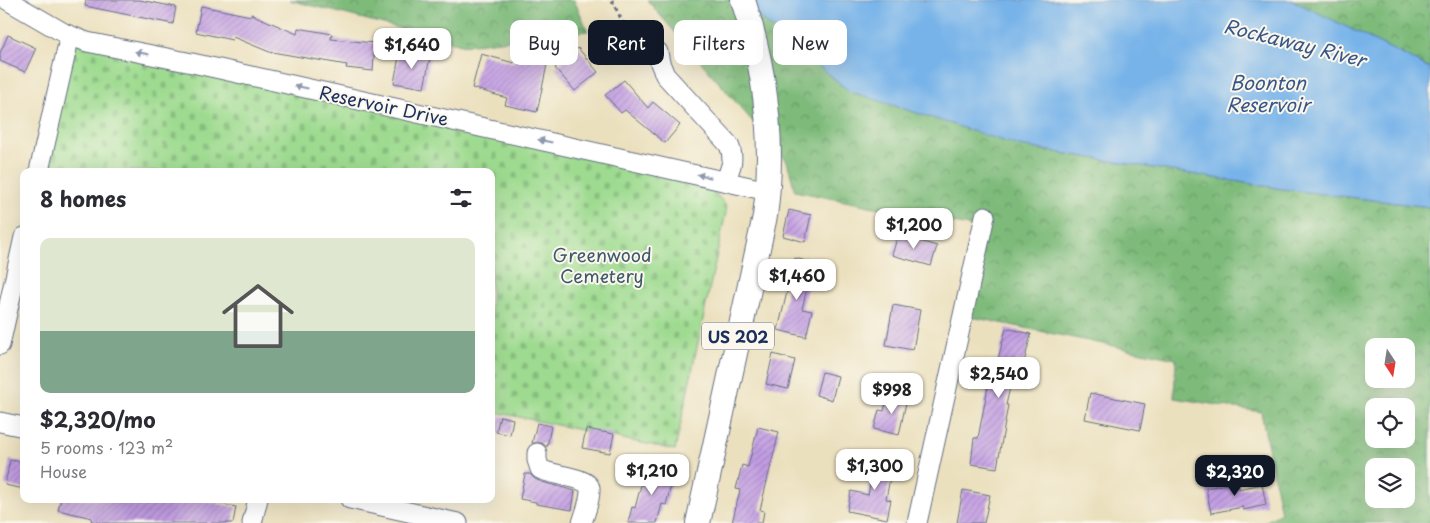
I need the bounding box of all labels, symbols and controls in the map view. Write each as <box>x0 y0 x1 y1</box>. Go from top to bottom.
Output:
water label: Rockaway River <box>1221 11 1371 74</box>
chip: Buy <box>510 20 578 65</box>
chip: Rent <box>588 20 664 65</box>
chip: Filters <box>674 20 763 65</box>
chip: New <box>773 20 847 65</box>
pin: $1,640 <box>371 28 453 70</box>
text: $1,640 <box>384 32 440 56</box>
one-way arrow <box>134 48 150 56</box>
water label: Boonton Reservoir <box>1226 68 1312 118</box>
street label: Reservoir Drive <box>317 78 451 132</box>
one-way arrow <box>293 83 308 91</box>
one-way arrow <box>538 137 553 145</box>
one-way arrow <box>696 172 711 180</box>
text: 8 homes <box>40 182 126 214</box>
icon: filters <box>447 184 475 212</box>
pin: $1,200 <box>873 208 955 250</box>
text: $1,200 <box>886 212 942 236</box>
park label: Greenwood Cemetery <box>552 241 652 289</box>
pin: $1,460 <box>756 258 838 301</box>
text: $1,460 <box>769 263 825 287</box>
icon: home <box>213 271 303 361</box>
road number: US 202 <box>702 322 774 350</box>
north arrow <box>1365 338 1415 388</box>
map controls <box>1365 338 1415 508</box>
pin: $2,540 <box>958 356 1040 399</box>
text: $2,540 <box>970 361 1028 385</box>
pin: $998 <box>862 372 922 415</box>
text: $998 <box>872 377 912 401</box>
button: locate <box>1365 398 1415 448</box>
text: $2,320/mo <box>40 403 156 435</box>
text: 5 rooms · 123 m² <box>40 435 173 459</box>
pin: $1,300 <box>834 448 916 491</box>
text: $1,300 <box>847 453 903 477</box>
pin: $1,210 <box>611 454 693 496</box>
pin: $2,320 <box>1194 454 1276 497</box>
text: $1,210 <box>626 458 678 482</box>
button: layers <box>1365 458 1415 508</box>
text: House <box>40 459 87 483</box>
text: $2,320 <box>1206 459 1264 483</box>

